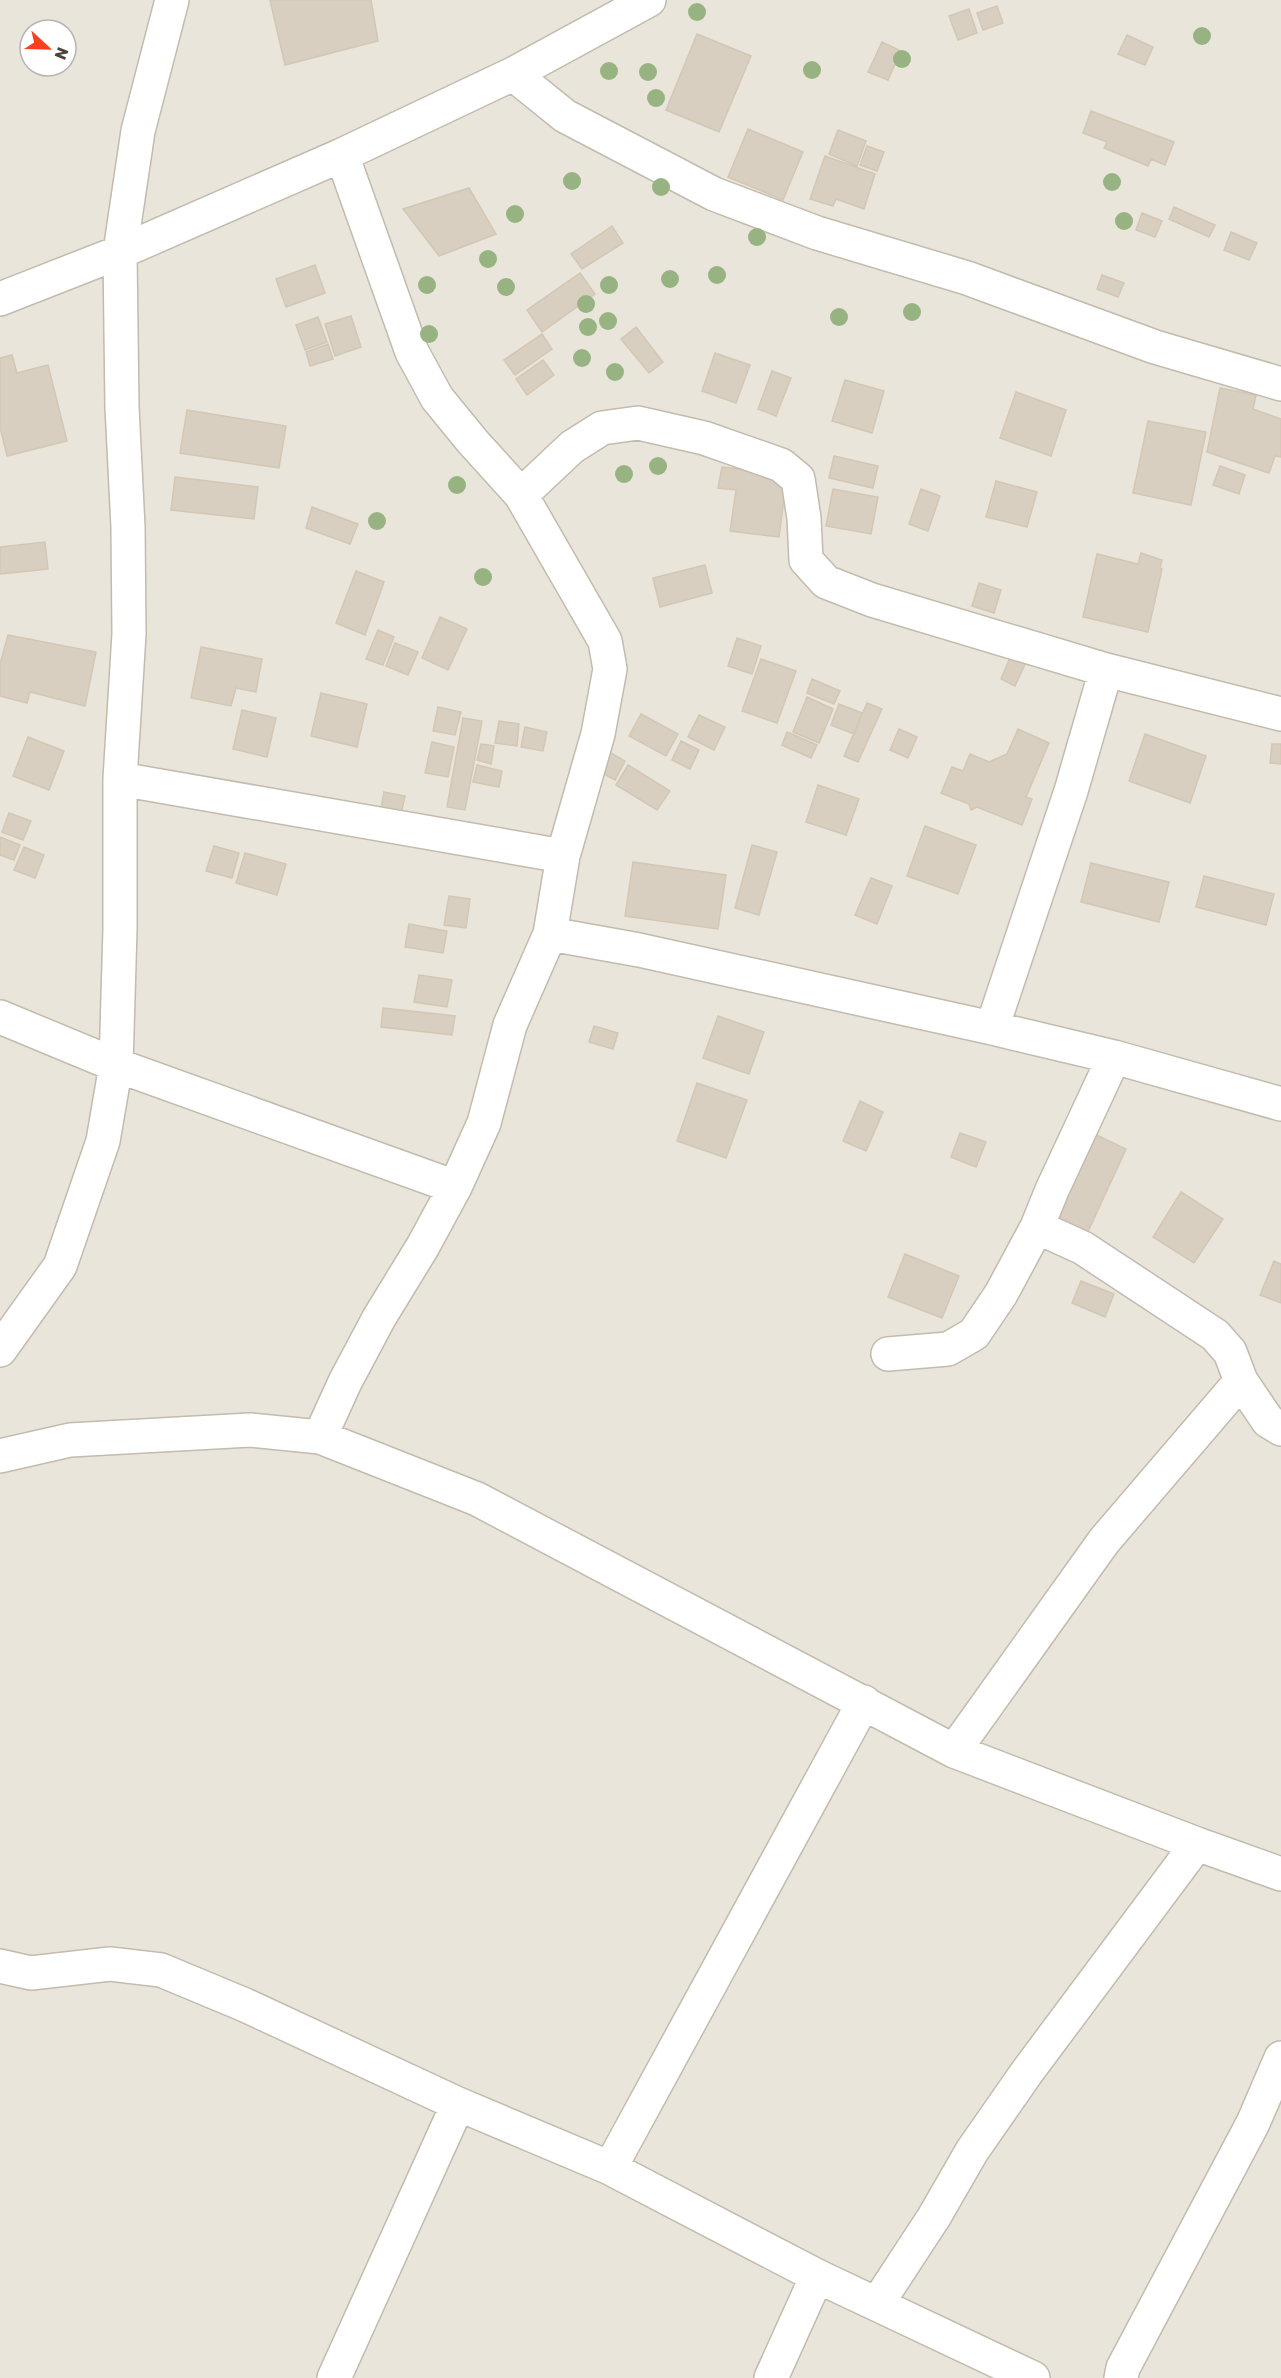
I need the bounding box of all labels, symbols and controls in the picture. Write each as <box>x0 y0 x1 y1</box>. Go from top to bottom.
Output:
north arrow <box>18 18 78 78</box>
text: N <box>50 45 72 62</box>

